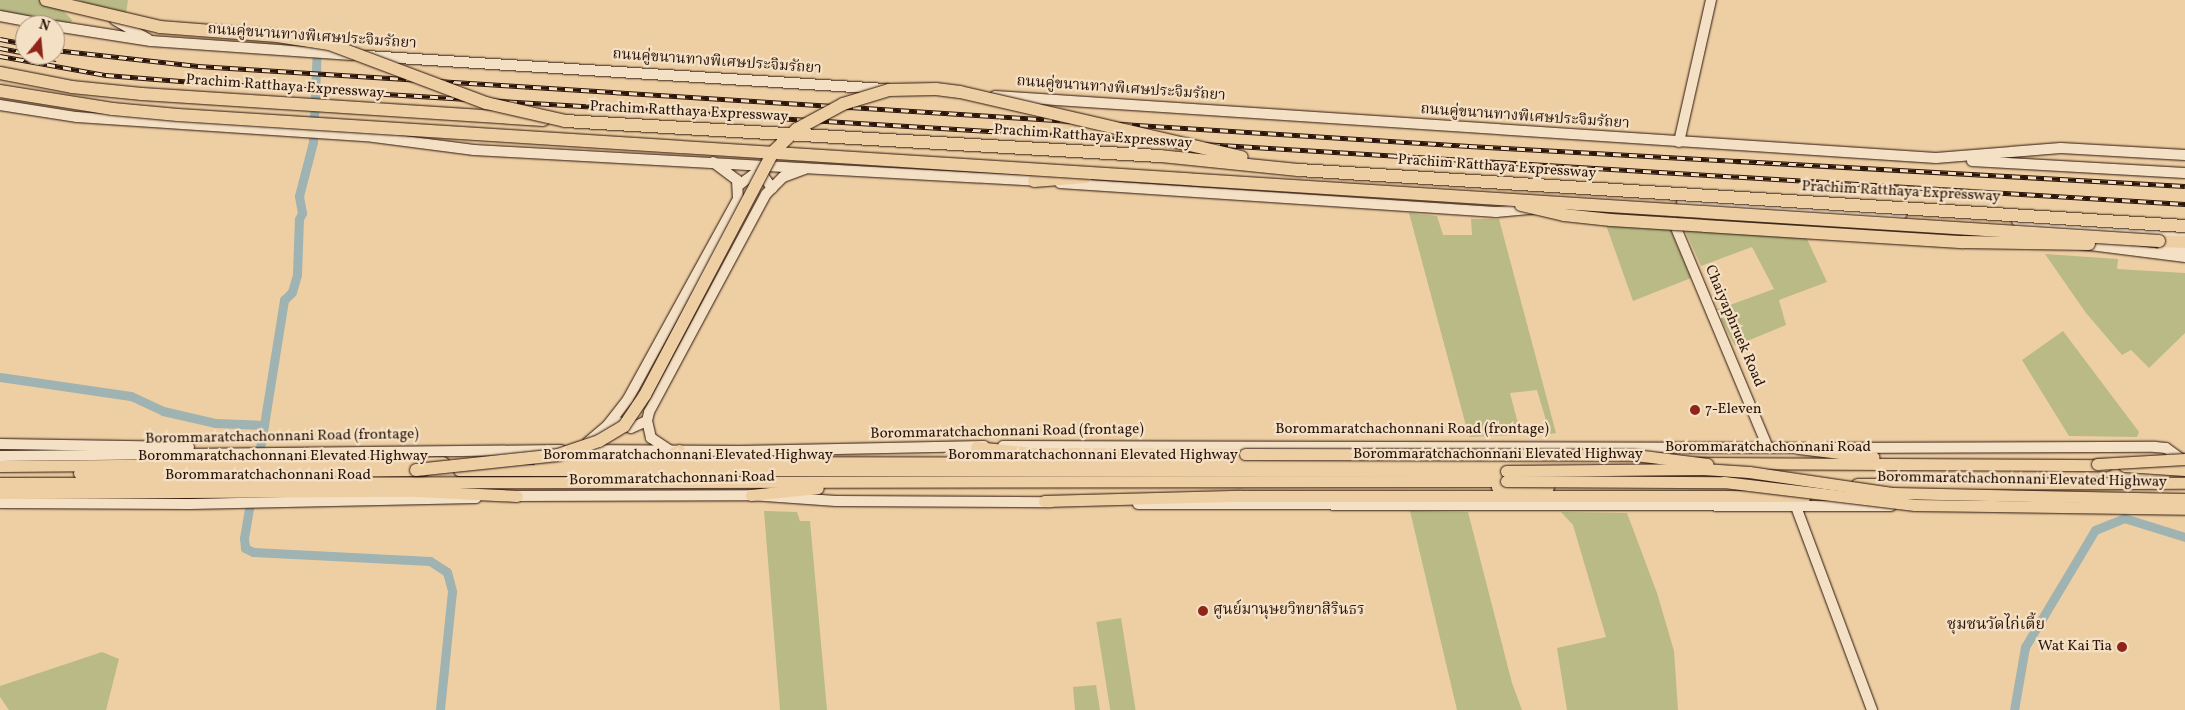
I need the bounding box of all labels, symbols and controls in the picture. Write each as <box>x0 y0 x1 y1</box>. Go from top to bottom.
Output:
north arrow <box>15 15 65 65</box>
text: N <box>37 16 52 37</box>
street label: ถนนคู่ขนานทางพิเศษประจิมรัถยา <box>207 21 417 53</box>
street label: ถนนคู่ขนานทางพิเศษประจิมรัถยา <box>612 46 822 78</box>
street label: Prachim Ratthaya Expressway <box>185 71 385 103</box>
street label: ถนนคู่ขนานทางพิเศษประจิมรัถยา <box>1016 73 1226 105</box>
street label: Prachim Ratthaya Expressway <box>589 98 789 126</box>
street label: ถนนคู่ขนานทางพิเศษประจิมรัถยา <box>1420 101 1630 133</box>
street label: Prachim Ratthaya Expressway <box>993 121 1193 153</box>
street label: Prachim Ratthaya Expressway <box>1397 151 1597 183</box>
street label: Prachim Ratthaya Expressway <box>1801 178 2001 206</box>
street label: Chaiyaphruek Road <box>1700 262 1768 390</box>
place label: 7-Eleven <box>1705 401 1762 419</box>
marker: 7-Eleven <box>1689 404 1701 416</box>
street label: Borommaratchachonnani Road (frontage) <box>870 421 1144 443</box>
street label: Borommaratchachonnani Road (frontage) <box>1275 421 1549 439</box>
street label: Borommaratchachonnani Road (frontage) <box>145 426 419 448</box>
street label: Borommaratchachonnani Road <box>1665 439 1871 457</box>
street label: Borommaratchachonnani Elevated Highway <box>1353 446 1643 464</box>
street label: Borommaratchachonnani Elevated Highway <box>543 447 833 465</box>
street label: Borommaratchachonnani Elevated Highway <box>948 447 1238 465</box>
street label: Borommaratchachonnani Elevated Highway <box>138 448 428 466</box>
street label: Borommaratchachonnani Road <box>165 467 371 485</box>
street label: Borommaratchachonnani Road <box>569 468 775 490</box>
street label: Borommaratchachonnani Elevated Highway <box>1877 468 2167 492</box>
place label: ศูนย์มานุษยวิทยาสิรินธร <box>1213 602 1364 620</box>
marker: ศูนย์มานุษยวิทยาสิรินธร <box>1197 605 1209 617</box>
district label: ชุมชนวัดไก่เตี้ย <box>1947 615 2045 635</box>
place label: Wat Kai Tia <box>2037 638 2112 656</box>
marker: Wat Kai Tia <box>2116 641 2128 653</box>

